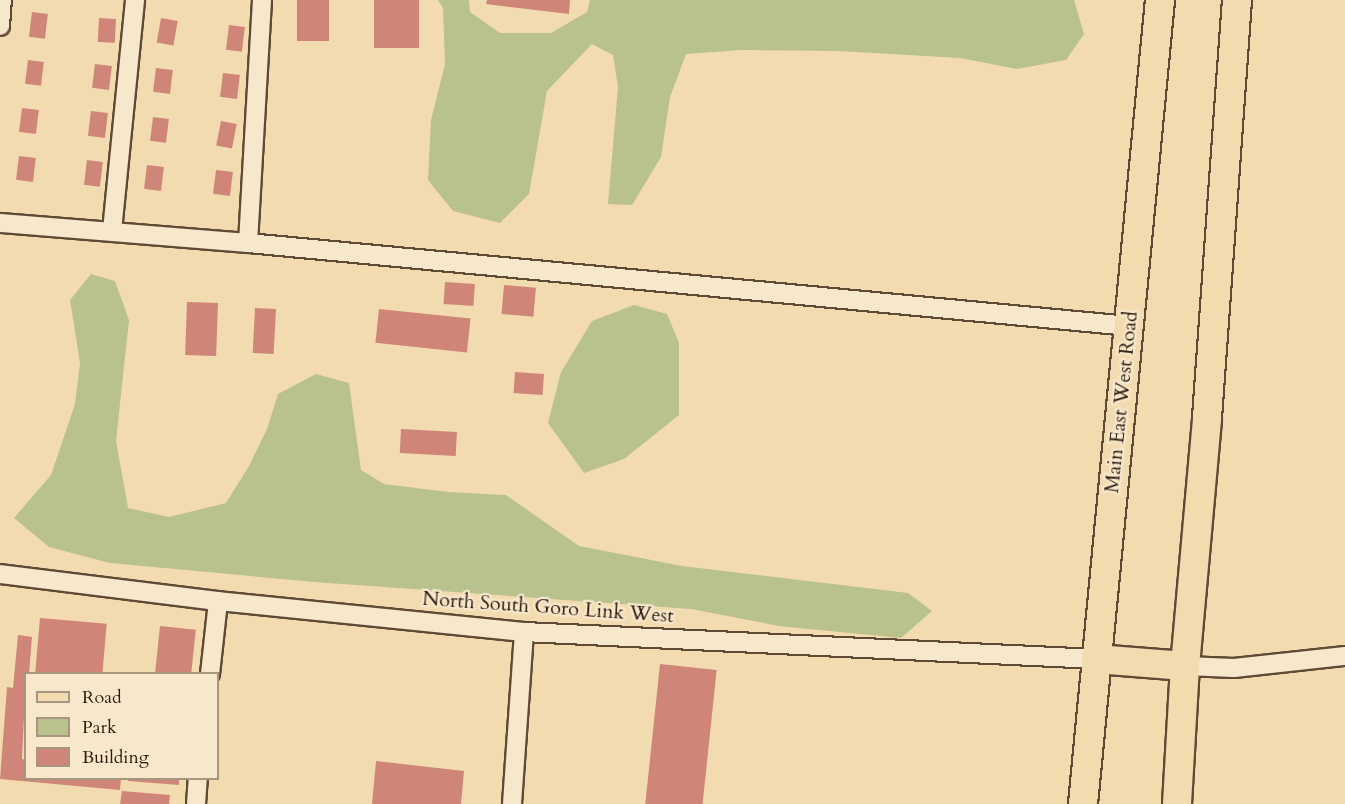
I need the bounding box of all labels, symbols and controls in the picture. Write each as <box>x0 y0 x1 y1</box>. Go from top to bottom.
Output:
street label: Main East West Road <box>1100 310 1142 494</box>
street label: North South Goro Link West <box>422 586 674 628</box>
legend <box>24 672 219 780</box>
text: Road <box>82 685 122 710</box>
text: Park <box>82 715 117 740</box>
text: Building <box>82 745 149 770</box>

